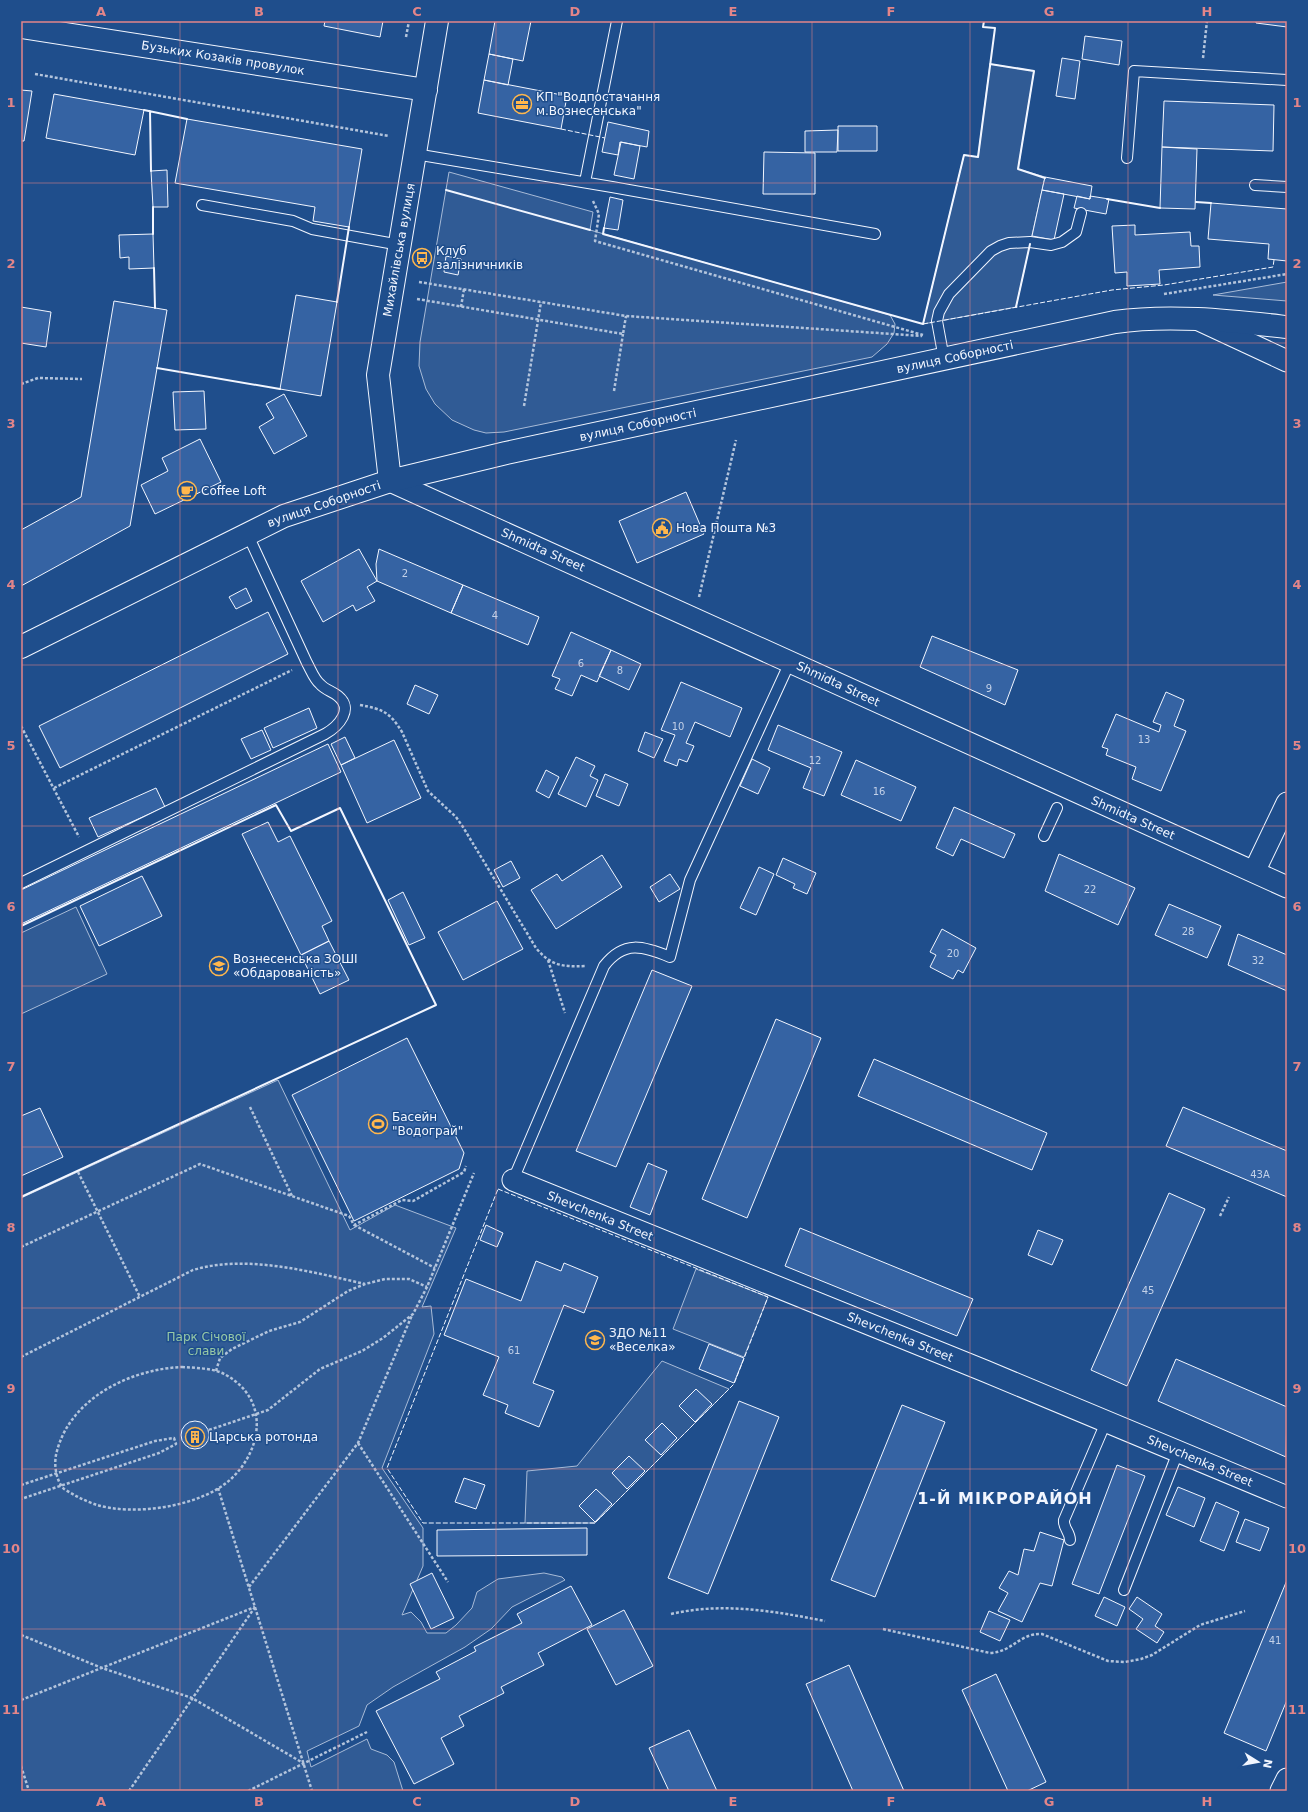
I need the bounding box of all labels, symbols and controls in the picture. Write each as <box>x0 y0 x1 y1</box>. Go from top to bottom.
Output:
text: A <box>96 4 106 19</box>
text: B <box>254 4 264 19</box>
text: C <box>412 4 422 19</box>
text: D <box>570 4 581 19</box>
text: E <box>729 4 737 19</box>
text: F <box>887 4 895 19</box>
text: G <box>1044 4 1054 19</box>
text: H <box>1202 4 1212 19</box>
street label: Бузьких Козаків провулок <box>140 38 306 78</box>
place label: КП "Водпостачання м.Вознесенська" <box>536 90 660 118</box>
office icon: КП "Водпостачання м.Вознесенська" <box>511 93 533 115</box>
text: 1 <box>6 95 16 110</box>
text: 1 <box>1292 95 1302 110</box>
street label: Михайлівська вулиця <box>380 182 418 318</box>
place label: Клуб залізничників <box>436 244 523 272</box>
bus stop icon: Клуб залізничників <box>411 247 433 269</box>
text: 2 <box>6 256 16 271</box>
text: 2 <box>1292 256 1302 271</box>
street label: вулиця Соборності <box>895 338 1015 376</box>
street label: вулиця Соборності <box>578 406 698 444</box>
text: 3 <box>6 416 16 431</box>
text: 3 <box>1292 416 1302 431</box>
street label: вулиця Соборності <box>265 478 383 530</box>
cafe icon: Coffee Loft <box>176 480 198 502</box>
place label: Coffee Loft <box>201 484 266 498</box>
public building icon: Нова Пошта №3 <box>651 517 673 539</box>
place label: Нова Пошта №3 <box>676 521 776 535</box>
street label: Shmidta Street <box>499 525 587 575</box>
house number: 2 <box>402 568 408 579</box>
text: 4 <box>6 577 16 592</box>
text: 4 <box>1292 577 1302 592</box>
house number: 4 <box>492 610 498 621</box>
house number: 6 <box>578 658 584 669</box>
street label: Shmidta Street <box>794 659 882 710</box>
house number: 8 <box>617 665 623 676</box>
house number: 9 <box>986 683 992 694</box>
house number: 10 <box>672 721 684 732</box>
house number: 13 <box>1138 734 1150 745</box>
text: 5 <box>6 738 16 753</box>
text: 5 <box>1292 738 1302 753</box>
house number: 12 <box>809 755 821 766</box>
house number: 16 <box>873 786 885 797</box>
street label: Shmidta Street <box>1089 793 1177 843</box>
house number: 22 <box>1084 884 1096 895</box>
text: 6 <box>6 899 16 914</box>
text: 6 <box>1292 899 1302 914</box>
house number: 28 <box>1182 926 1194 937</box>
house number: 20 <box>947 948 959 959</box>
place label: Вознесенська ЗОШІ «Обдарованість» <box>233 952 358 980</box>
school or university icon: Вознесенська ЗОШІ «Обдарованість» <box>208 955 230 977</box>
house number: 32 <box>1252 955 1264 966</box>
text: 7 <box>6 1059 16 1074</box>
text: 7 <box>1292 1059 1302 1074</box>
place label: Басейн "Водограй" <box>392 1110 463 1138</box>
sports icon: Басейн "Водограй" <box>367 1113 389 1135</box>
house number: 43А <box>1250 1169 1270 1180</box>
street label: Shevchenka Street <box>545 1188 655 1244</box>
text: 8 <box>6 1220 16 1235</box>
text: 8 <box>1292 1220 1302 1235</box>
house number: 45 <box>1142 1285 1154 1296</box>
street label: Shevchenka Street <box>845 1309 955 1365</box>
place label: ЗДО №11 «Веселка» <box>609 1326 676 1354</box>
school or university icon: ЗДО №11 «Веселка» <box>584 1329 606 1351</box>
park label: Парк Січової слави <box>167 1330 246 1358</box>
house number: 61 <box>508 1345 520 1356</box>
text: 9 <box>6 1381 16 1396</box>
text: 9 <box>1292 1381 1302 1396</box>
building icon: Царська ротонда <box>184 1426 206 1448</box>
place label: Царська ротонда <box>209 1430 318 1444</box>
street label: Shevchenka Street <box>1145 1432 1255 1490</box>
district label: 1-Й МІКРОРАЙОН <box>917 1489 1093 1508</box>
text: 10 <box>2 1541 20 1556</box>
text: 10 <box>1288 1541 1306 1556</box>
house number: 41 <box>1269 1635 1281 1646</box>
text: 11 <box>2 1702 20 1717</box>
text: 11 <box>1288 1702 1306 1717</box>
north arrow <box>1238 1742 1278 1782</box>
text: N <box>1260 1758 1275 1770</box>
text: A <box>96 1794 106 1809</box>
text: B <box>254 1794 264 1809</box>
text: C <box>412 1794 422 1809</box>
text: D <box>570 1794 581 1809</box>
text: E <box>729 1794 737 1809</box>
text: F <box>887 1794 895 1809</box>
text: G <box>1044 1794 1054 1809</box>
text: H <box>1202 1794 1212 1809</box>

